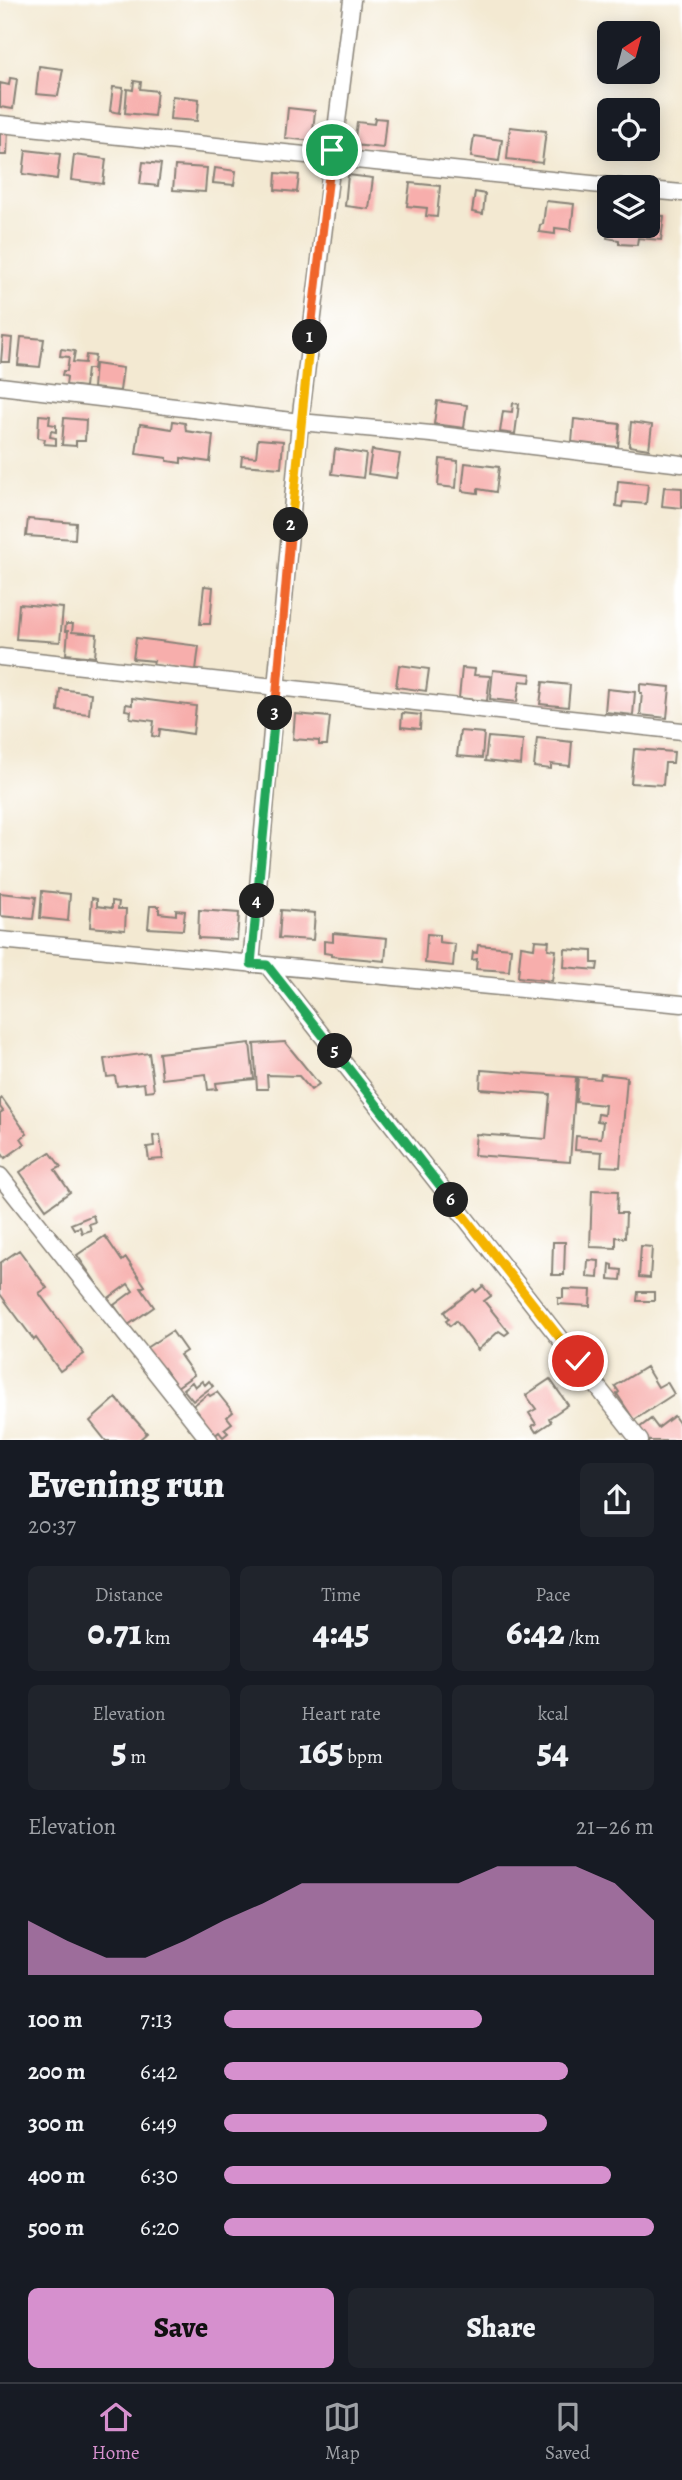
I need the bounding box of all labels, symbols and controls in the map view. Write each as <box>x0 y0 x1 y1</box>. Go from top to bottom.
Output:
north arrow <box>597 21 660 84</box>
map controls <box>597 21 660 238</box>
button: locate <box>597 98 660 161</box>
pin <box>302 120 362 180</box>
icon: arrive <box>313 131 351 169</box>
button: layers <box>597 175 660 238</box>
pin: 1 <box>292 320 328 354</box>
text: 1 <box>306 323 313 349</box>
pin: 2 <box>274 508 308 542</box>
text: 2 <box>286 511 295 537</box>
pin: 3 <box>258 696 292 730</box>
text: 3 <box>270 699 279 725</box>
pin: 4 <box>240 884 274 918</box>
text: 4 <box>252 887 261 913</box>
pin: 5 <box>318 1034 352 1068</box>
text: 5 <box>330 1037 339 1063</box>
pin: 6 <box>434 1182 468 1218</box>
text: 6 <box>446 1186 455 1212</box>
pin <box>548 1331 608 1391</box>
icon: check <box>559 1342 597 1380</box>
text: Evening run <box>28 1458 225 1510</box>
button: share <box>580 1463 654 1537</box>
text: 20:37 <box>28 1510 76 1541</box>
text: Distance <box>95 1582 163 1608</box>
text: Time <box>321 1582 361 1608</box>
text: Pace <box>535 1582 571 1608</box>
text: 0.71 <box>88 1608 141 1656</box>
text: 4:45 <box>313 1608 369 1656</box>
text: 6:42 <box>506 1608 565 1656</box>
text: km <box>141 1625 170 1651</box>
text: /km <box>565 1625 600 1651</box>
text: Elevation <box>93 1701 165 1727</box>
text: Heart rate <box>301 1701 381 1727</box>
text: kcal <box>538 1701 568 1727</box>
text: 5 <box>112 1727 127 1775</box>
text: 165 <box>299 1727 343 1775</box>
text: 54 <box>537 1727 569 1775</box>
text: m <box>127 1744 146 1770</box>
text: bpm <box>343 1744 383 1770</box>
text: Elevation <box>28 1811 116 1842</box>
text: 21–26 m <box>576 1811 654 1842</box>
text: 100 m <box>28 2004 83 2035</box>
text: 7:13 <box>140 2004 173 2035</box>
text: 200 m <box>28 2056 86 2087</box>
text: 6:42 <box>140 2056 177 2087</box>
text: 300 m <box>28 2108 84 2139</box>
text: 6:49 <box>140 2108 177 2139</box>
text: 400 m <box>28 2160 85 2191</box>
text: 6:30 <box>140 2160 178 2191</box>
text: 500 m <box>28 2212 84 2243</box>
text: 6:20 <box>140 2212 179 2243</box>
button: Save <box>28 2288 334 2368</box>
button: Share <box>348 2288 654 2368</box>
tab: Home <box>92 2398 140 2466</box>
tab: Map <box>323 2398 361 2466</box>
tab: Saved <box>545 2398 590 2466</box>

